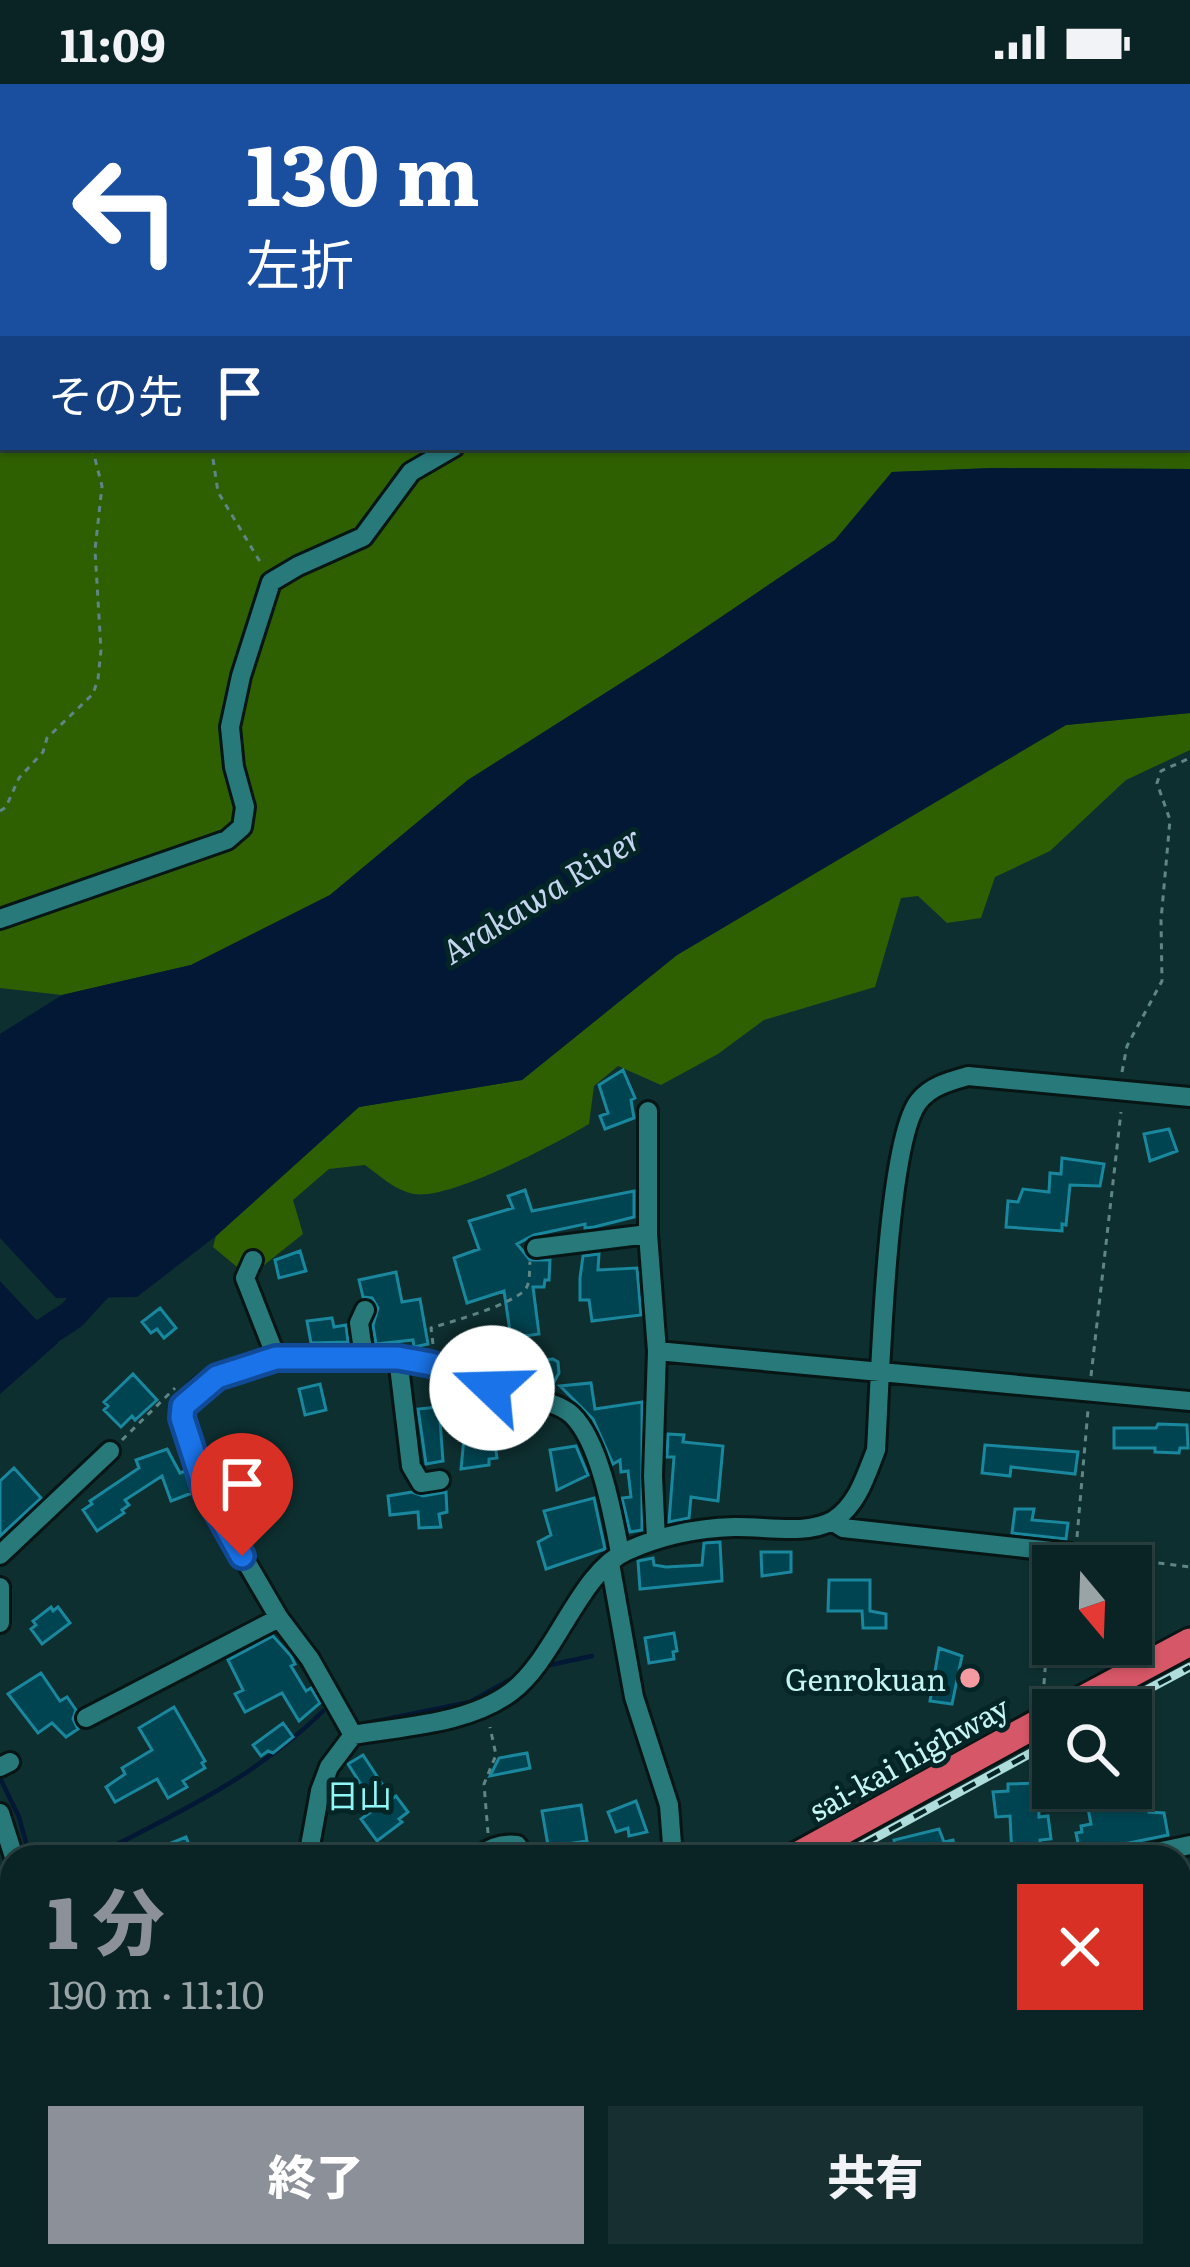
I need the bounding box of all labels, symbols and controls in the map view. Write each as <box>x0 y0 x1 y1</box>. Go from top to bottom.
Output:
text: 11:09 <box>60 9 166 76</box>
text: 130 m <box>246 107 480 232</box>
icon: left <box>48 132 204 288</box>
text: 左折 <box>246 221 354 302</box>
text: その先 <box>48 360 183 427</box>
icon: arrive <box>207 360 273 426</box>
water label: Arakawa River <box>430 812 650 974</box>
position arrow <box>429 1325 555 1451</box>
pin <box>191 1433 293 1556</box>
icon: arrive <box>209 1451 275 1517</box>
north arrow <box>1032 1545 1152 1665</box>
map controls <box>1032 1545 1152 1809</box>
place label: Genrokuan <box>785 1656 946 1700</box>
marker: Genrokuan <box>957 1665 983 1691</box>
street label: sai-kai highway <box>800 1683 1017 1830</box>
button: search <box>1032 1689 1152 1809</box>
district label: 日山 <box>326 1769 392 1818</box>
text: 1 分 <box>48 1864 165 1971</box>
button: close <box>1017 1884 1143 2010</box>
text: 190 m · 11:10 <box>48 1963 264 2021</box>
button: 終了 <box>48 2106 584 2244</box>
button: 共有 <box>608 2106 1143 2244</box>

